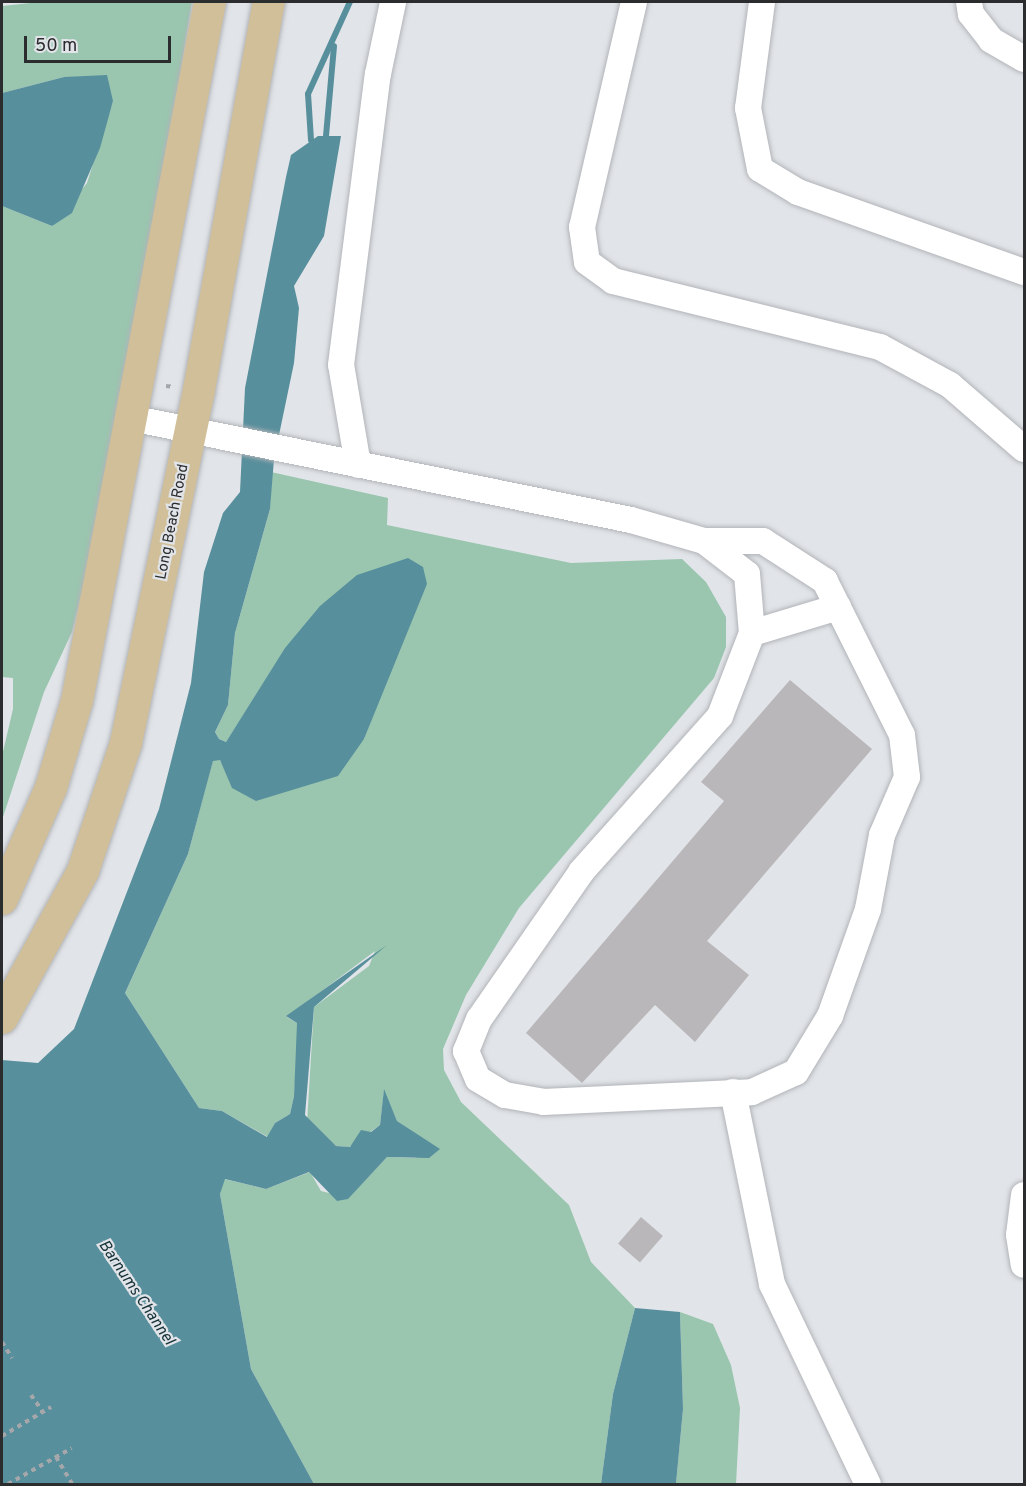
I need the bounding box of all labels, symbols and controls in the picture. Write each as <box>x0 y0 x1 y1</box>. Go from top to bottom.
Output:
scale bar <box>27 24 174 62</box>
text: 50 m <box>35 35 77 58</box>
street label: Long Beach Road <box>153 463 193 581</box>
water label: Barnums Channel <box>94 1237 178 1349</box>

